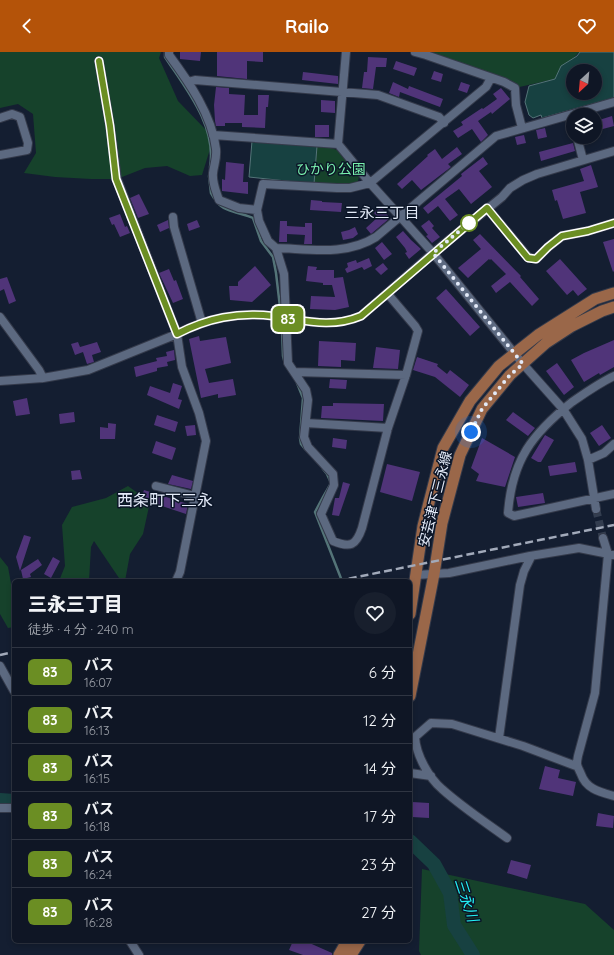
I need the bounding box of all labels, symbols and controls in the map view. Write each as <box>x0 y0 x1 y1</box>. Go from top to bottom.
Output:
icon: back <box>16 15 38 37</box>
text: Railo <box>285 15 329 38</box>
icon: heart <box>576 15 598 37</box>
north arrow <box>566 64 602 100</box>
map controls <box>566 64 602 144</box>
button: layers <box>566 108 602 144</box>
park label: ひかり公園 <box>296 160 366 178</box>
district label: 三永三丁目 <box>344 203 420 222</box>
unlabelled marker <box>460 214 478 232</box>
line badge: 83 <box>270 306 306 332</box>
text: 83 <box>280 310 296 328</box>
your location <box>461 422 481 442</box>
street label: 安芸津下三永線 <box>414 449 456 549</box>
district label: 西条町下三永 <box>117 490 213 510</box>
text: 三永三丁目 <box>28 592 123 616</box>
button: heart <box>354 592 396 634</box>
text: 徒歩 · 4 分 · 240 m <box>28 621 134 637</box>
text: バス <box>84 655 114 674</box>
text: 83 <box>42 663 58 681</box>
text: 6 分 <box>369 663 396 682</box>
text: 16:07 <box>84 674 112 690</box>
text: バス <box>84 703 114 722</box>
text: 83 <box>42 711 58 729</box>
text: 12 分 <box>363 711 396 730</box>
text: 16:13 <box>84 722 110 738</box>
text: バス <box>84 751 114 770</box>
text: 83 <box>42 759 58 777</box>
text: 14 分 <box>364 759 396 778</box>
text: 16:15 <box>84 770 110 786</box>
text: バス <box>84 799 114 818</box>
text: 83 <box>42 807 58 825</box>
text: 17 分 <box>364 807 396 826</box>
text: 16:18 <box>84 818 110 834</box>
text: バス <box>84 847 114 866</box>
text: 83 <box>42 855 58 873</box>
text: 23 分 <box>361 855 396 874</box>
text: 16:24 <box>84 866 112 882</box>
water label: 三永川 <box>451 876 484 926</box>
text: バス <box>84 895 114 914</box>
text: 83 <box>42 903 58 921</box>
text: 27 分 <box>361 903 396 922</box>
text: 16:28 <box>84 914 112 930</box>

